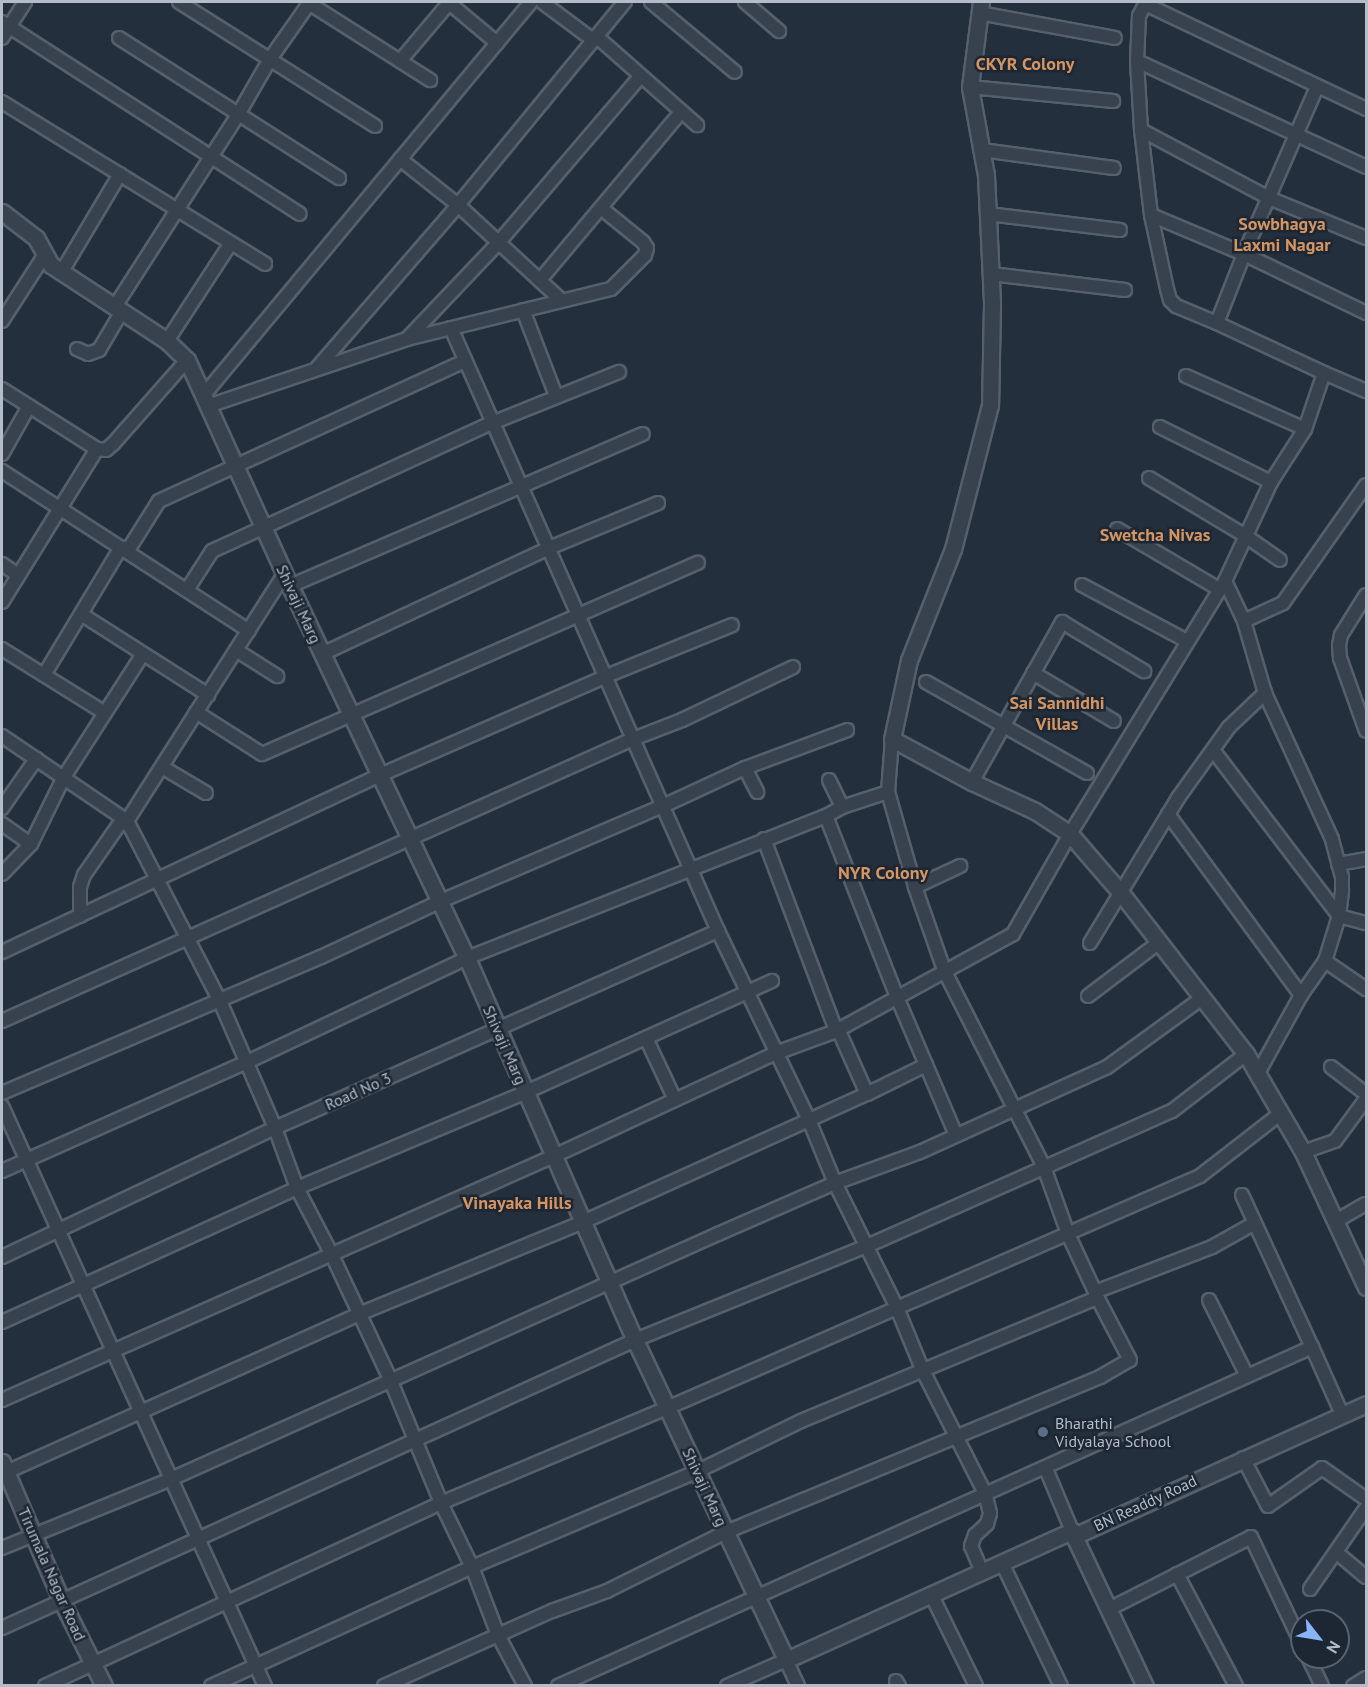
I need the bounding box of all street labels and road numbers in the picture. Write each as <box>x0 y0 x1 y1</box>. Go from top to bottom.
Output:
street label: Shivaji Marg <box>272 562 326 646</box>
street label: Shivaji Marg <box>479 1002 531 1088</box>
street label: Road No 3 <box>322 1068 394 1114</box>
street label: Shivaji Marg <box>678 1445 732 1529</box>
street label: BN Readdy Road <box>1090 1471 1200 1535</box>
street label: Tirumala Nagar Road <box>14 1504 90 1644</box>

